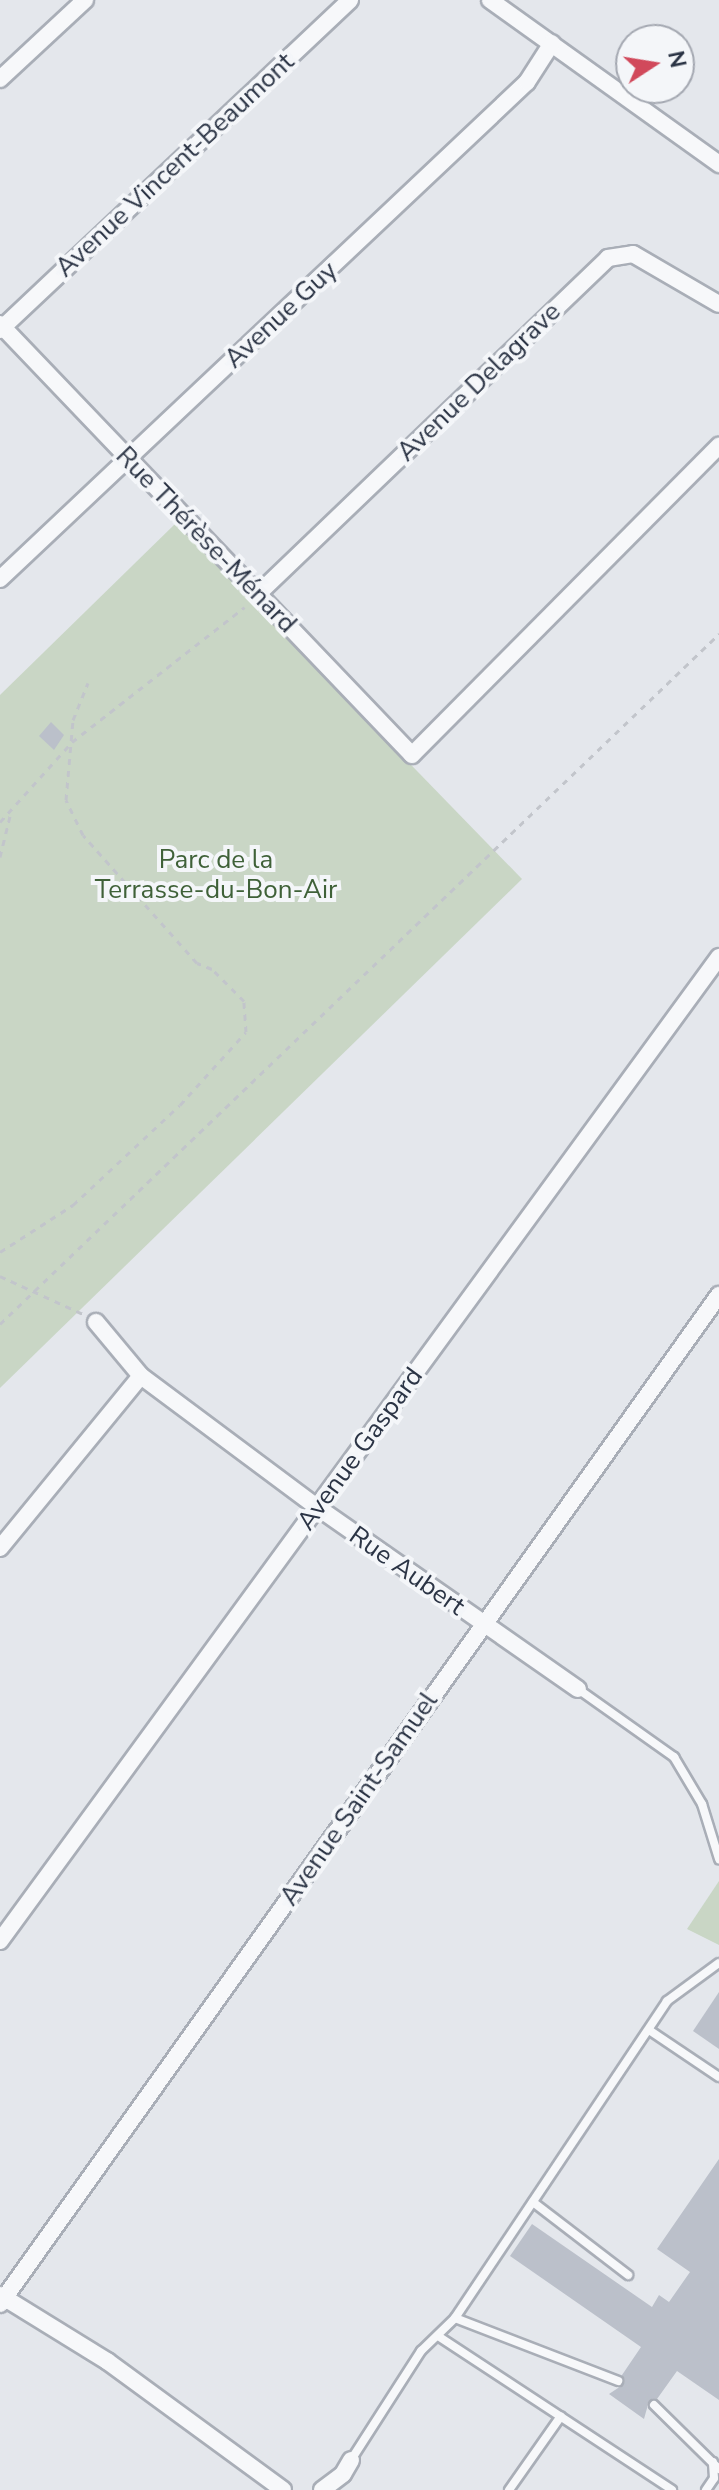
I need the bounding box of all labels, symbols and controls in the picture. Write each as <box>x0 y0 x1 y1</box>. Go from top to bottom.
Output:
north arrow <box>615 24 695 104</box>
street label: Avenue Vincent-Beaumont <box>49 46 301 284</box>
text: N <box>660 48 693 71</box>
street label: Avenue Guy <box>218 255 344 375</box>
street label: Avenue Delagrave <box>391 296 567 468</box>
street label: Rue Thérèse-Ménard <box>109 441 303 639</box>
park label: Parc de la Terrasse-du-Bon-Air <box>95 844 337 906</box>
street label: Avenue Gaspard <box>290 1362 430 1536</box>
street label: Rue Aubert <box>343 1520 471 1622</box>
street label: Avenue Saint-Samuel <box>274 1686 444 1912</box>

